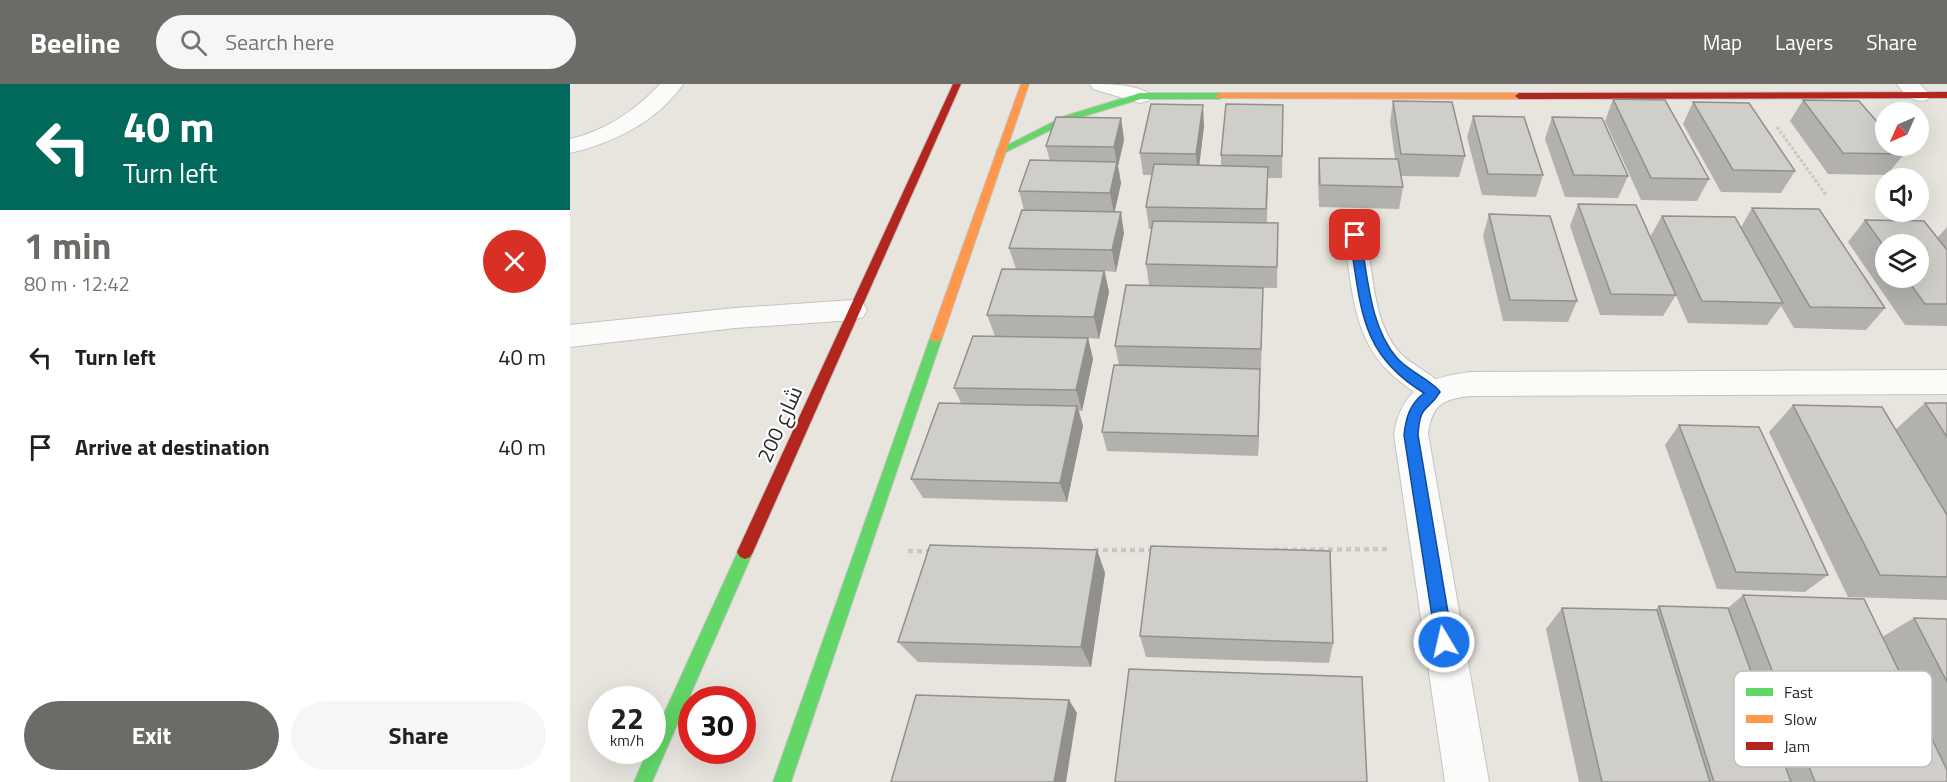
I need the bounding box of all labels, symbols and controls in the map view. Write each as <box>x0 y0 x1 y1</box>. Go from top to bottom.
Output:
search box <box>156 15 576 69</box>
text: Beeline <box>30 21 120 64</box>
text: Search here <box>225 25 334 59</box>
icon: search <box>177 26 210 59</box>
text: Map <box>1703 26 1742 58</box>
text: Layers <box>1775 26 1833 58</box>
text: Share <box>1866 26 1917 58</box>
text: 40 m <box>123 94 215 158</box>
north arrow <box>1875 102 1929 156</box>
map controls <box>1875 102 1929 288</box>
icon: left <box>24 108 102 186</box>
text: Turn left <box>123 152 217 193</box>
button: sound <box>1875 168 1929 222</box>
pin <box>1329 209 1380 260</box>
text: 1 min <box>24 218 111 273</box>
icon: arrive <box>1338 218 1371 251</box>
button: close <box>483 230 546 293</box>
button: layers <box>1875 234 1929 288</box>
text: 80 m · 12:42 <box>24 268 130 299</box>
text: Turn left <box>75 340 156 374</box>
text: 40 m <box>498 340 546 374</box>
icon: left <box>24 341 57 374</box>
street label: شارع 200 <box>748 381 810 467</box>
text: Arrive at destination <box>75 430 270 464</box>
text: 40 m <box>498 430 546 464</box>
icon: arrive <box>24 431 57 464</box>
position arrow <box>1412 610 1476 674</box>
legend <box>1734 671 1932 767</box>
text: Fast <box>1784 680 1813 704</box>
speed limit sign: 30 <box>678 686 756 764</box>
text: 22 <box>610 695 644 741</box>
button: Exit <box>24 701 279 770</box>
button: Share <box>291 701 546 770</box>
text: Slow <box>1784 707 1817 731</box>
text: km/h <box>610 729 644 752</box>
text: Jam <box>1784 734 1810 758</box>

